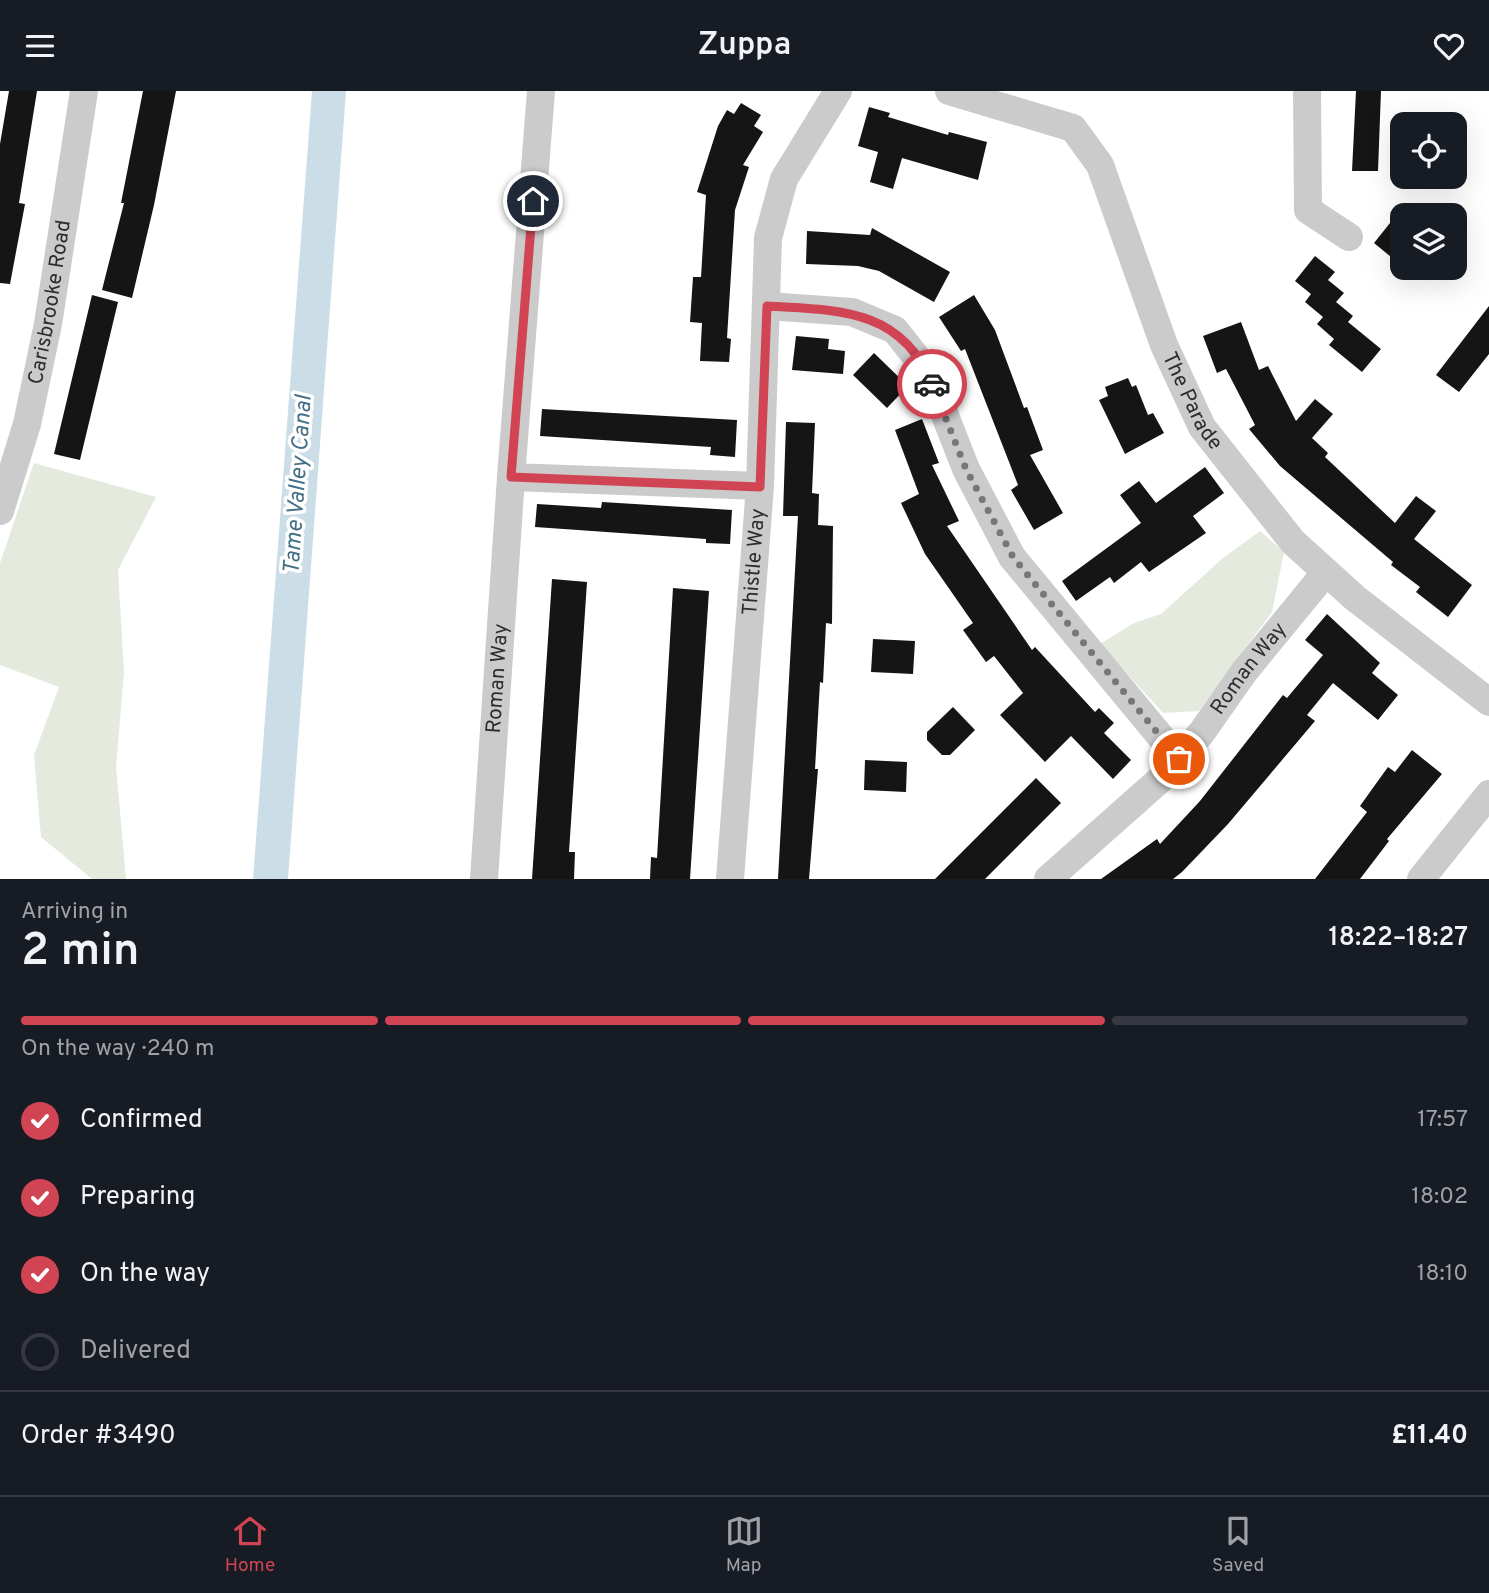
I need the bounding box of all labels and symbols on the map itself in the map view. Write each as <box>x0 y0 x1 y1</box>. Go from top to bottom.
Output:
pin <box>503 171 563 231</box>
street label: Carisbrooke Road <box>22 218 77 387</box>
street label: The Parade <box>1156 348 1229 456</box>
courier <box>897 349 967 419</box>
water label: Tame Valley Canal <box>278 393 320 576</box>
street label: Thistle Way <box>737 507 772 616</box>
street label: Roman Way <box>1205 617 1293 720</box>
street label: Roman Way <box>480 623 515 734</box>
pin <box>1149 729 1209 789</box>

